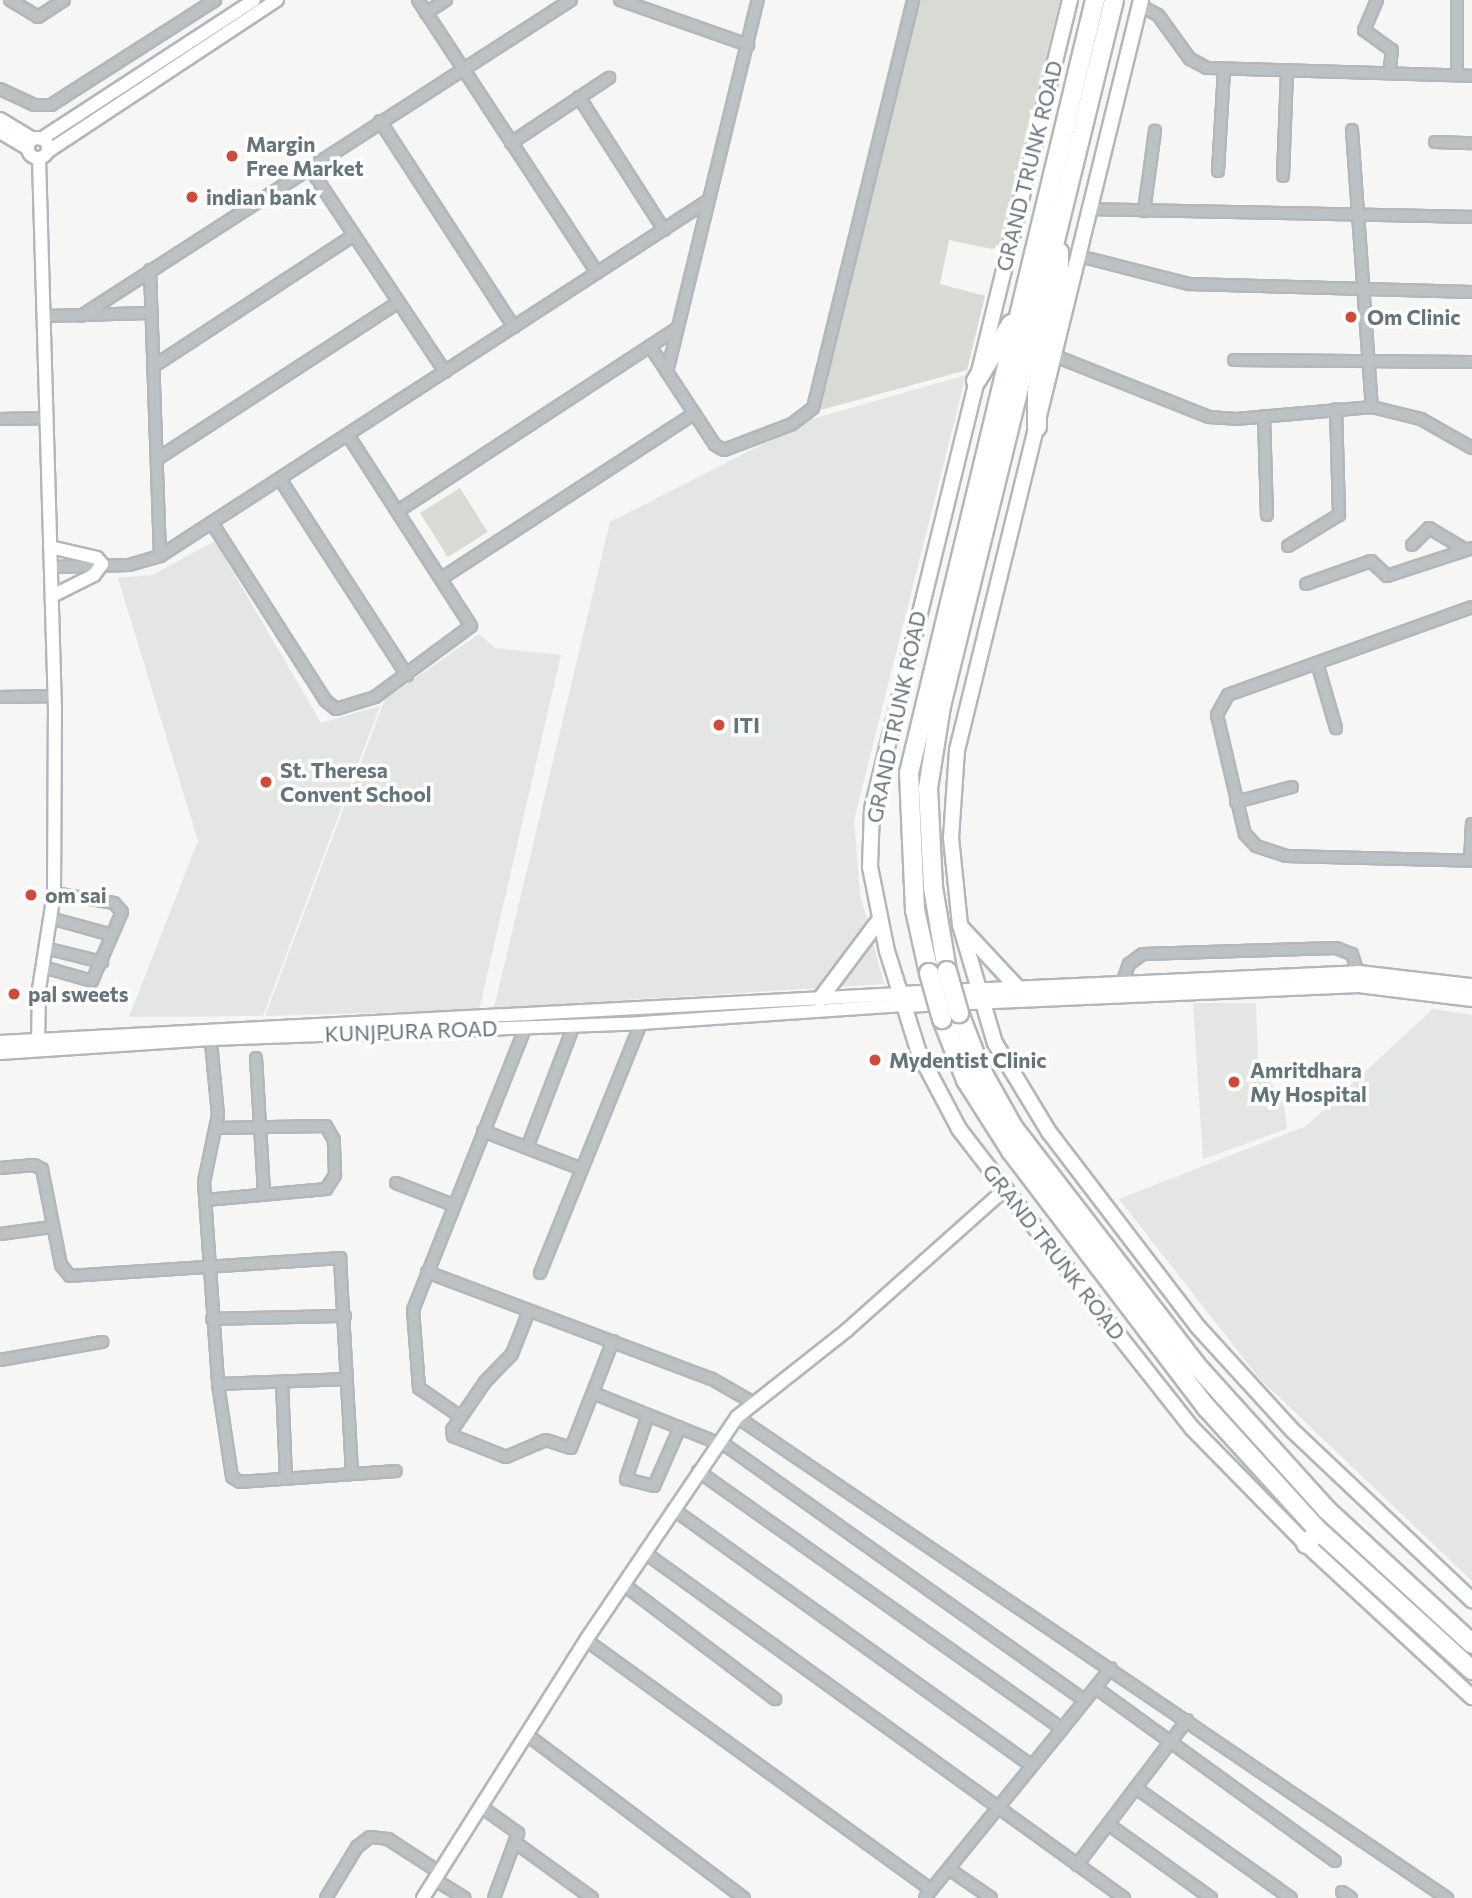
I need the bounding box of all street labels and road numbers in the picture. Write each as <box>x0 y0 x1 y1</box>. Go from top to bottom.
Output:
street label: GRAND TRUNK ROAD <box>991 58 1067 274</box>
street label: GRAND TRUNK ROAD <box>861 609 931 825</box>
street label: KUNJPURA ROAD <box>324 1015 498 1047</box>
street label: GRAND TRUNK ROAD <box>978 1159 1130 1345</box>

